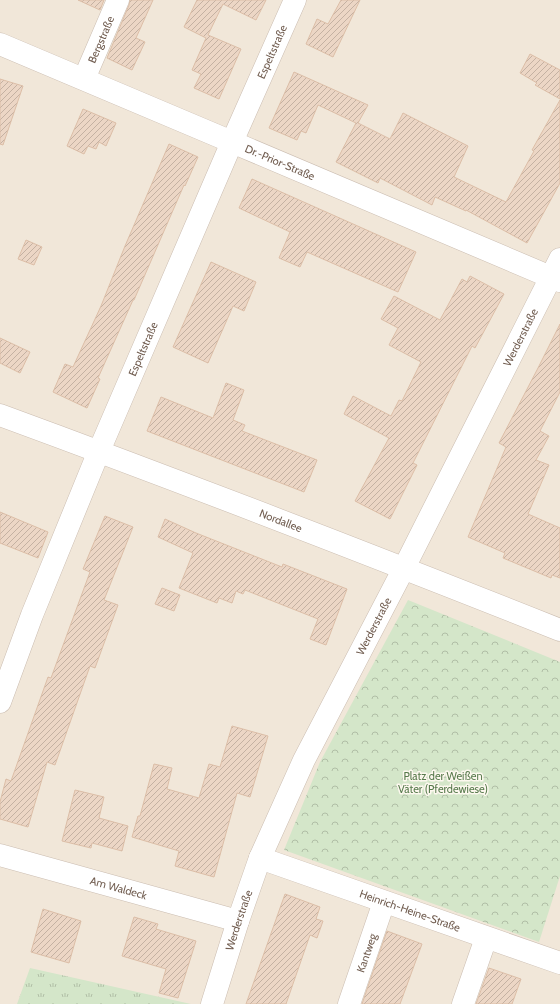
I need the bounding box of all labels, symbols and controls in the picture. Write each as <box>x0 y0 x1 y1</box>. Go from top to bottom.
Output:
street label: Bergstraße <box>85 13 117 65</box>
street label: Espeltstraße <box>254 22 290 81</box>
street label: Dr.-Prior-Straße <box>243 141 317 183</box>
street label: Werderstraße <box>500 306 541 369</box>
street label: Espeltstraße <box>125 319 161 378</box>
street label: Nordallee <box>257 506 305 535</box>
street label: Werderstraße <box>353 595 395 657</box>
park label: Platz der Weißen Väter (Pferdewiese) <box>398 769 488 796</box>
street label: Am Waldeck <box>89 873 149 902</box>
street label: Heinrich-Heine-Straße <box>358 886 463 935</box>
street label: Werderstraße <box>222 888 255 952</box>
street label: Kantweg <box>353 931 380 974</box>

